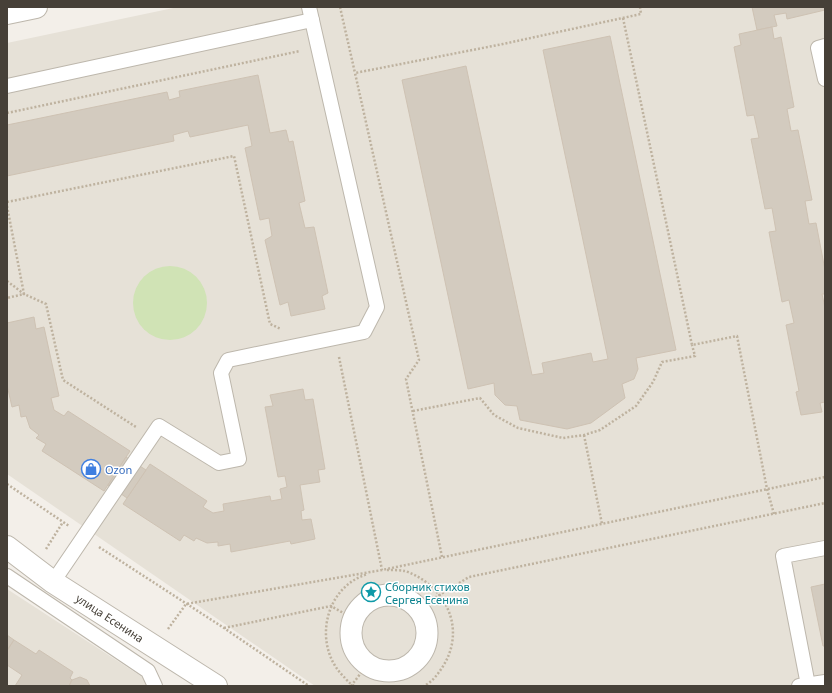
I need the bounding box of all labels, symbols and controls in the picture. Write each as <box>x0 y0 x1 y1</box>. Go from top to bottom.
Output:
shop icon: Ozon <box>80 458 102 480</box>
place label: Ozon <box>105 462 132 477</box>
place label: Сборник стихов Сергея Есенина <box>385 579 470 607</box>
place icon: Сборник стихов Сергея Есенина <box>360 581 382 603</box>
street label: улица Есенина <box>73 590 147 646</box>

